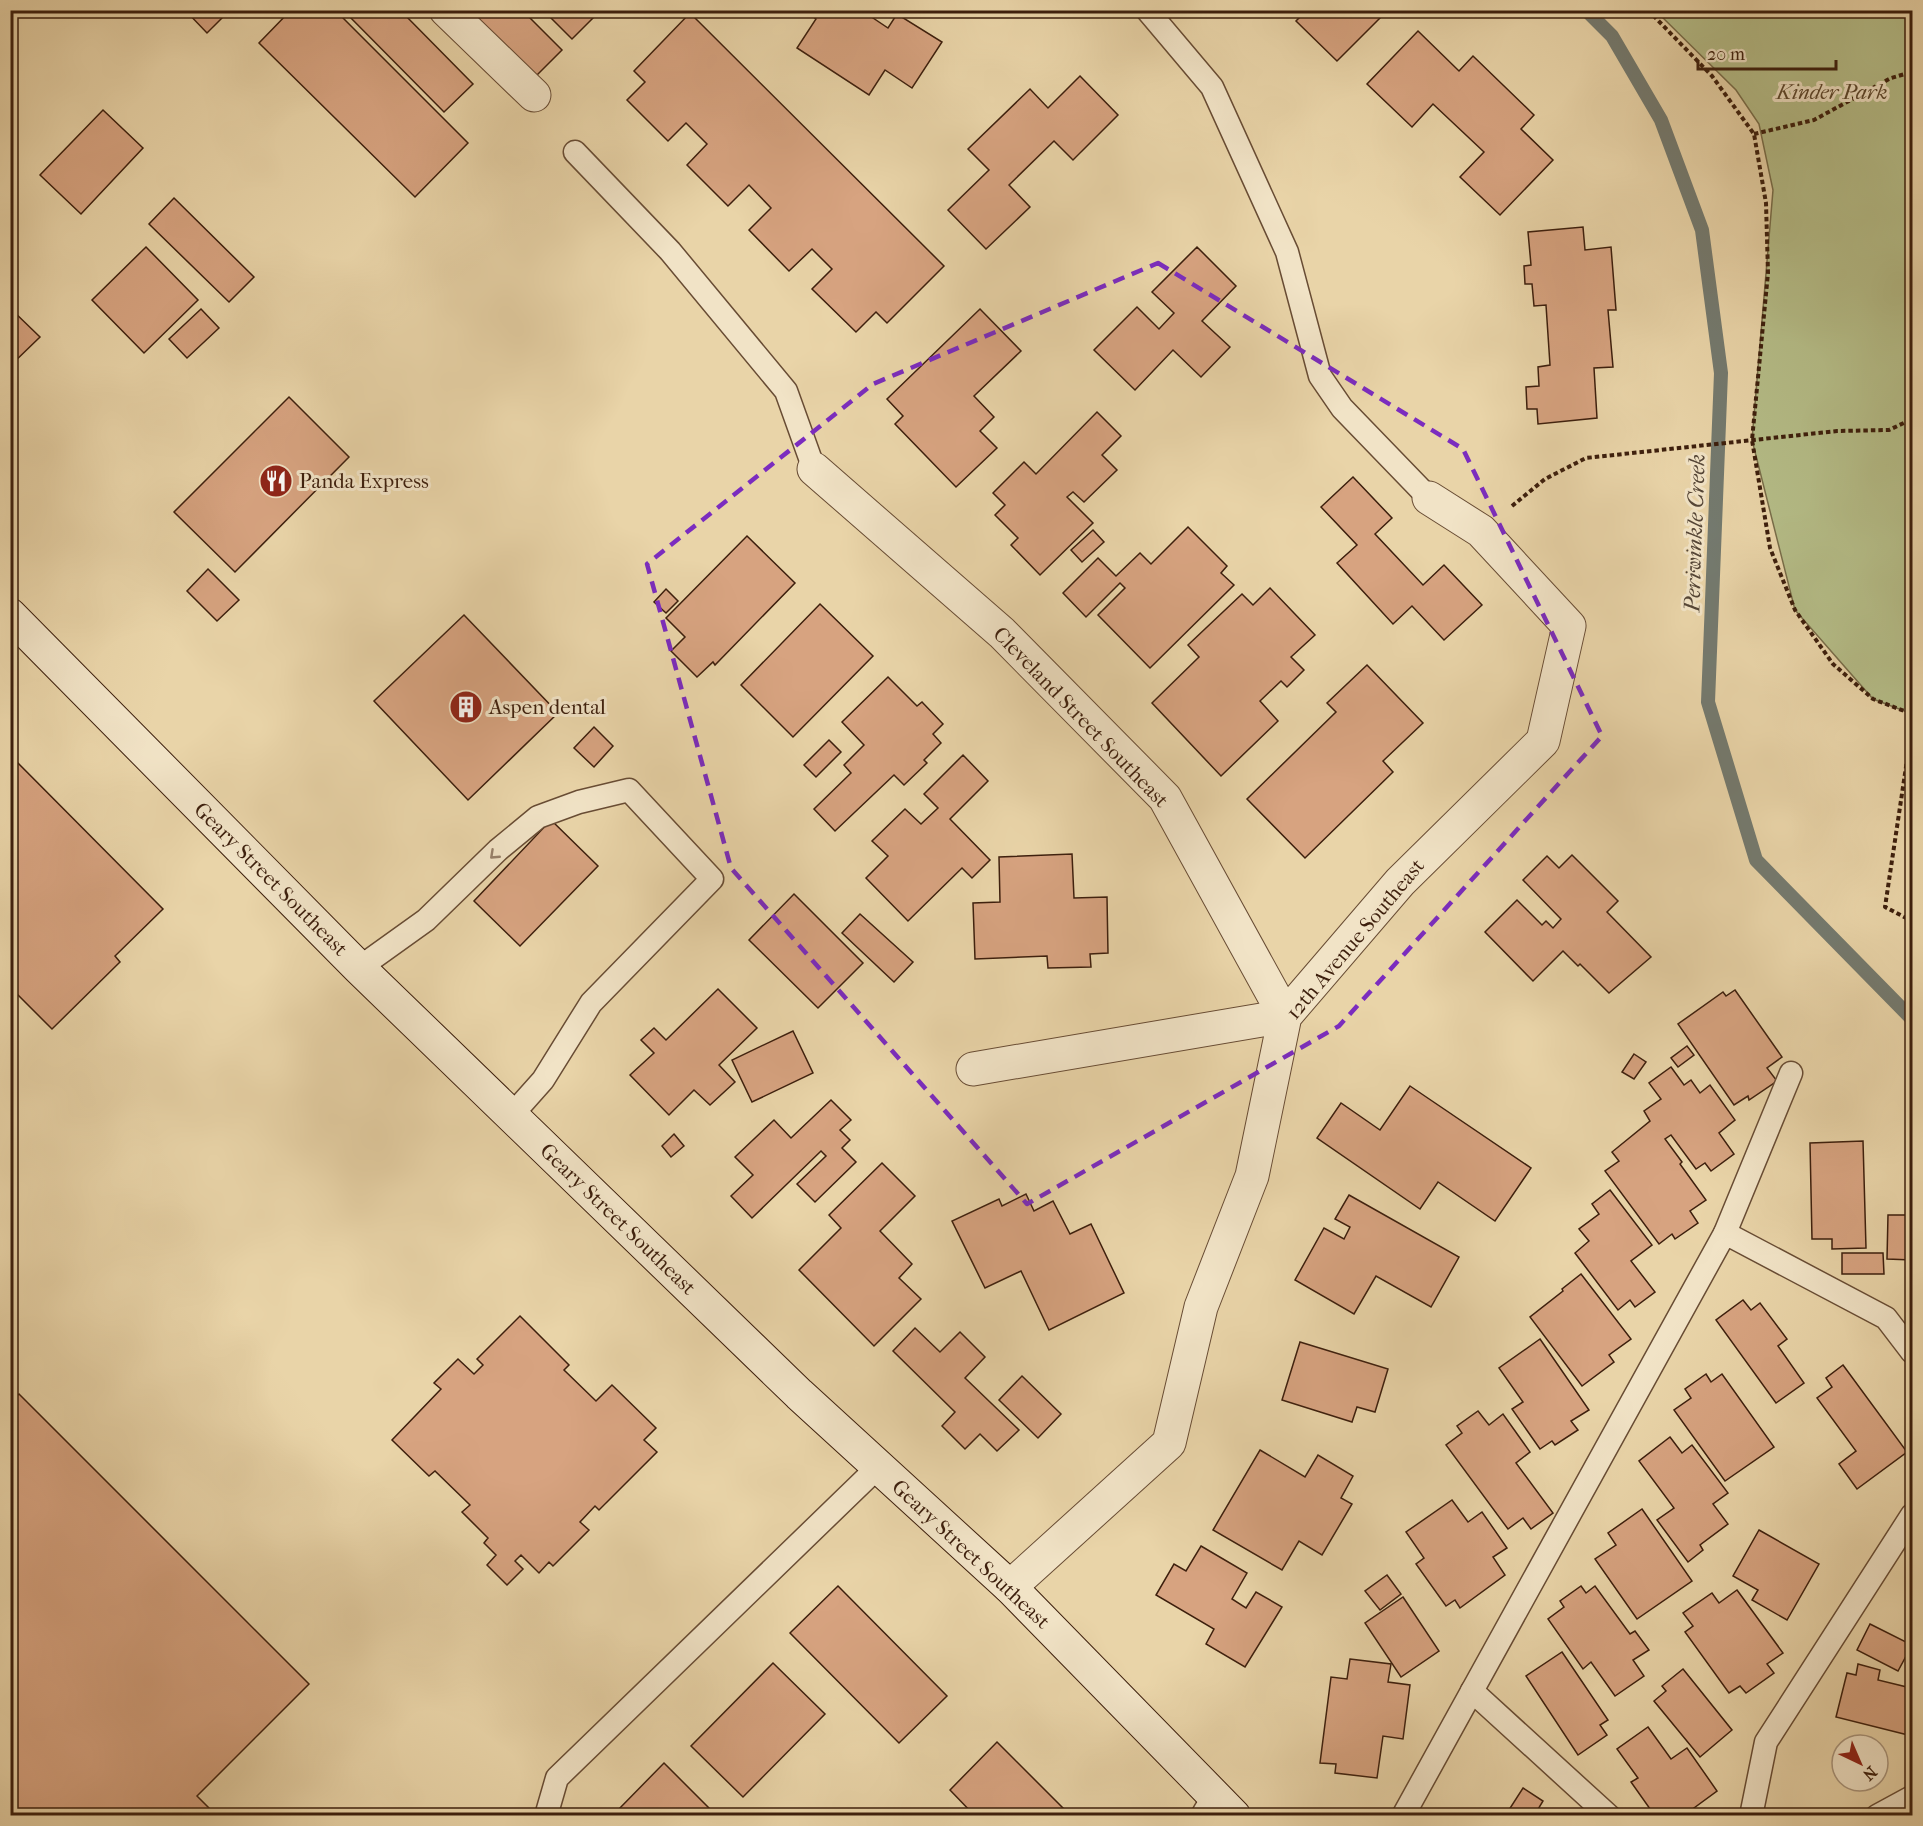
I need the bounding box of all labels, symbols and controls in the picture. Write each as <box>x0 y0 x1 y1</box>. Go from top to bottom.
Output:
scale bar <box>1698 33 1836 71</box>
text: 20 m <box>1707 44 1745 65</box>
park label: Kinder Park <box>1775 80 1887 104</box>
water label: Periwinkle Creek <box>1679 454 1711 614</box>
restaurant icon: Panda Express <box>258 463 294 499</box>
place label: Panda Express <box>299 469 429 493</box>
street label: Cleveland Street Southeast <box>988 622 1174 813</box>
building icon: Aspen dental <box>448 689 484 725</box>
place label: Aspen dental <box>488 695 606 719</box>
street label: Geary Street Southeast <box>189 797 353 961</box>
one-way arrow <box>490 847 501 858</box>
street label: 12th Avenue Southeast <box>1281 854 1429 1024</box>
street label: Geary Street Southeast <box>535 1138 701 1300</box>
street label: Geary Street Southeast <box>887 1475 1055 1634</box>
north arrow <box>1830 1733 1890 1793</box>
text: N <box>1858 1762 1881 1785</box>

